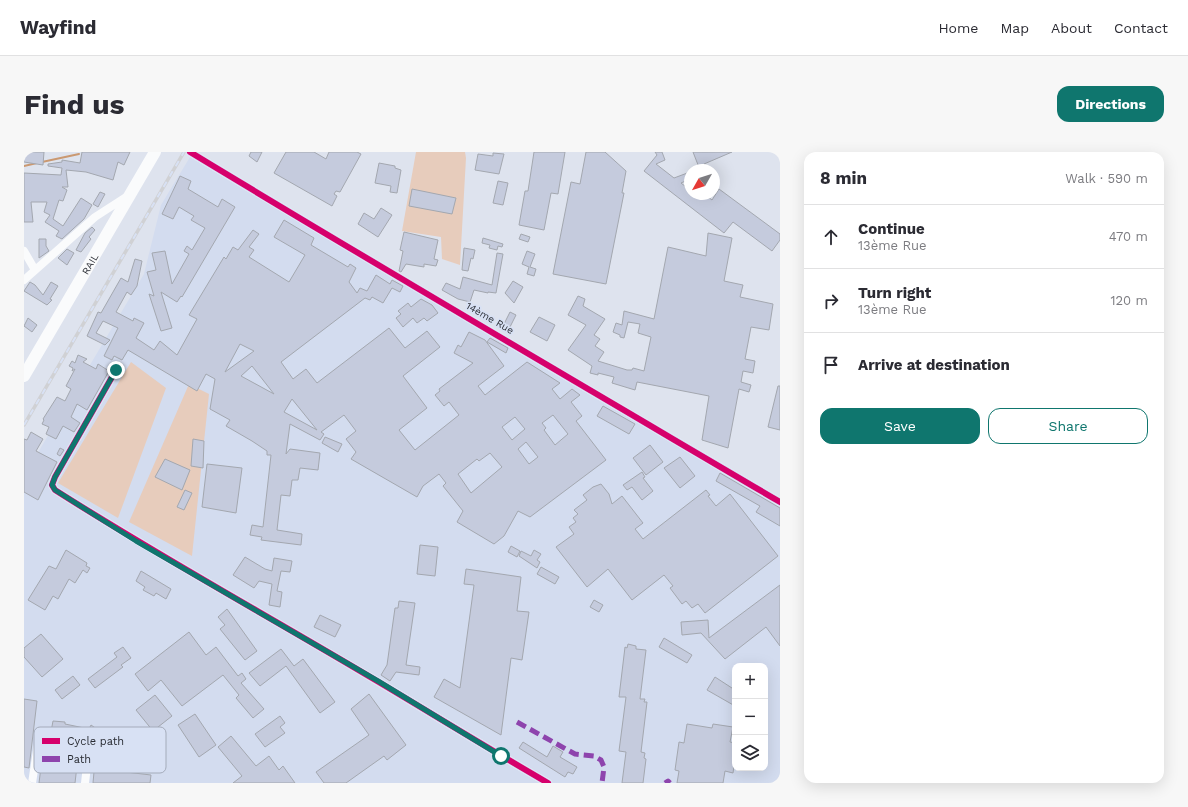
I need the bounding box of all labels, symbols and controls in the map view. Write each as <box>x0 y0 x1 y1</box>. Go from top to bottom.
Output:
text: Wayfind <box>20 16 96 39</box>
text: Home <box>938 20 978 36</box>
text: Map <box>1000 20 1029 36</box>
text: About <box>1051 20 1092 36</box>
text: Contact <box>1114 20 1168 36</box>
button: Directions <box>1057 86 1164 122</box>
text: Find us <box>24 88 124 121</box>
north arrow <box>684 164 720 200</box>
text: 8 min <box>820 168 867 188</box>
text: Walk · 590 m <box>1065 171 1148 186</box>
text: Continue <box>858 220 925 238</box>
icon: ahead <box>820 226 842 248</box>
text: 470 m <box>1109 229 1148 244</box>
text: 13ème Rue <box>858 238 927 253</box>
street label: RAIL <box>79 251 100 276</box>
text: Turn right <box>858 284 931 302</box>
icon: right <box>820 290 842 312</box>
text: 120 m <box>1110 293 1148 308</box>
street label: 14ème Rue <box>464 300 516 336</box>
text: 13ème Rue <box>858 302 927 317</box>
icon: arrive <box>820 354 842 376</box>
text: Arrive at destination <box>858 356 1010 374</box>
route end <box>107 361 125 379</box>
button: Save <box>820 408 980 444</box>
button: Share <box>988 408 1148 444</box>
map controls <box>732 663 768 771</box>
button: + <box>732 663 768 699</box>
button: − <box>732 699 768 735</box>
legend <box>34 727 166 773</box>
text: Cycle path <box>67 735 124 748</box>
button: layers <box>732 735 768 771</box>
route start <box>492 747 510 765</box>
text: Path <box>67 753 91 766</box>

